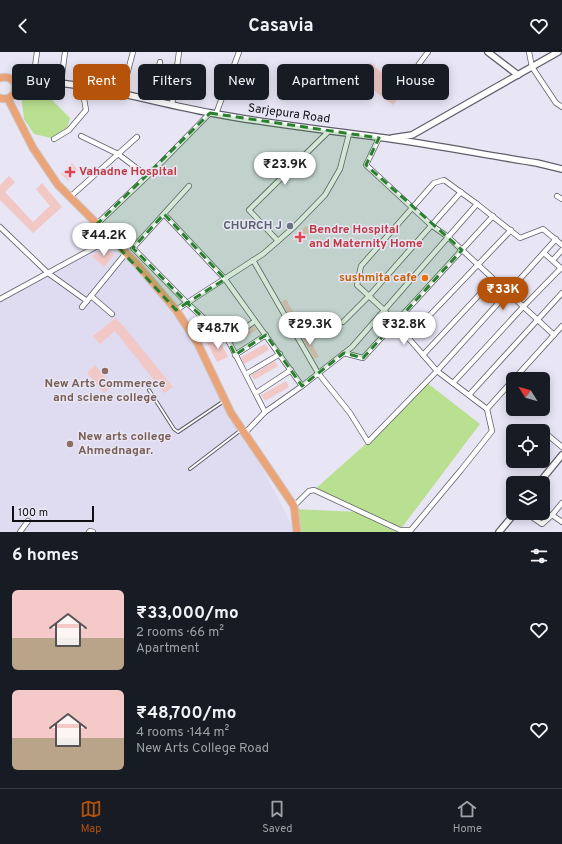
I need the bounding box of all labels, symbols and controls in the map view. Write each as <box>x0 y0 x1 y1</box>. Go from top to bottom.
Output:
icon: back <box>12 15 34 37</box>
text: Casavia <box>248 15 314 38</box>
icon: heart <box>528 15 550 37</box>
chip: Buy <box>12 64 65 100</box>
chip: Rent <box>73 64 130 100</box>
chip: Filters <box>138 64 206 100</box>
chip: New <box>214 64 269 100</box>
chip: Apartment <box>277 64 374 100</box>
chip: House <box>382 64 449 100</box>
street label: Sarjepura Road <box>247 100 331 128</box>
pin: ₹23.9K <box>252 152 318 186</box>
text: ₹23.9K <box>263 157 307 173</box>
place label: Vahadne Hospital <box>79 164 177 180</box>
marker: Vahadne Hospital <box>64 166 76 178</box>
place label: CHURCH J <box>223 218 282 234</box>
marker: CHURCH J <box>285 221 295 231</box>
place label: Bendre Hospital and Maternity Home <box>309 222 423 252</box>
pin: ₹44.2K <box>71 223 137 257</box>
text: ₹44.2K <box>81 228 127 244</box>
marker: Bendre Hospital and Maternity Home <box>294 231 306 243</box>
place label: sushmita cafe <box>339 270 417 286</box>
marker: sushmita cafe <box>420 273 430 283</box>
pin: ₹33K <box>479 277 527 311</box>
text: ₹33K <box>486 282 520 298</box>
pin: ₹29.3K <box>277 312 343 346</box>
pin: ₹32.8K <box>371 312 437 346</box>
pin: ₹48.7K <box>185 316 251 350</box>
text: ₹29.3K <box>288 317 332 333</box>
text: ₹32.8K <box>382 317 426 333</box>
text: ₹48.7K <box>197 321 239 337</box>
marker: New Arts Commerece and sciene college <box>100 366 110 376</box>
north arrow <box>506 372 550 416</box>
map controls <box>506 372 550 520</box>
place label: New Arts Commerece and sciene college <box>45 376 166 406</box>
button: locate <box>506 424 550 468</box>
place label: New arts college Ahmednagar. <box>78 429 172 459</box>
marker: New arts college Ahmednagar. <box>65 439 75 449</box>
button: layers <box>506 476 550 520</box>
scale bar <box>12 504 94 523</box>
text: 100 m <box>18 506 48 520</box>
text: 6 homes <box>12 545 79 567</box>
icon: filters <box>528 545 550 567</box>
text: ₹33,000/mo <box>136 603 239 625</box>
icon: home <box>44 606 92 654</box>
icon: heart <box>528 619 550 641</box>
text: 2 rooms · 66 m² <box>136 625 224 641</box>
text: Apartment <box>136 641 199 657</box>
text: ₹48,700/mo <box>136 703 236 725</box>
icon: home <box>44 706 92 754</box>
icon: heart <box>528 719 550 741</box>
text: 4 rooms · 144 m² <box>136 725 229 741</box>
text: New Arts College Road <box>136 741 269 757</box>
tab: Map <box>80 798 102 836</box>
tab: Saved <box>262 798 292 836</box>
tab: Home <box>453 798 482 836</box>

